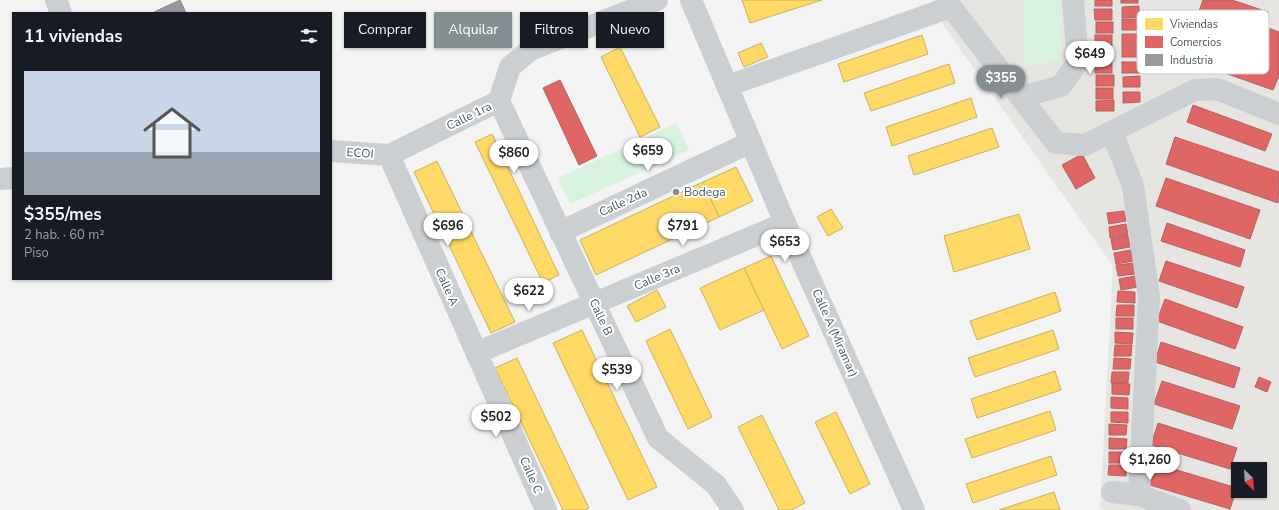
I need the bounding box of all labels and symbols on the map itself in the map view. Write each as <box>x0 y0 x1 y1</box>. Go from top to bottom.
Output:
legend <box>1137 10 1269 74</box>
text: Viviendas <box>1169 17 1218 32</box>
text: Comercios <box>1170 35 1221 50</box>
pin: $649 <box>1066 41 1114 75</box>
text: Industria <box>1170 53 1213 68</box>
pin: $355 <box>977 65 1025 99</box>
street label: Calle 1ra <box>444 98 494 134</box>
pin: $659 <box>624 138 672 172</box>
pin: $860 <box>490 140 538 174</box>
street label: ECOI <box>346 144 374 162</box>
street label: Calle 2da <box>596 184 650 220</box>
place label: Bodega <box>684 184 726 200</box>
marker: Bodega <box>671 187 681 197</box>
pin: $696 <box>424 213 472 247</box>
pin: $791 <box>659 213 707 247</box>
pin: $653 <box>761 229 809 263</box>
street label: Calle 3ra <box>632 260 682 294</box>
street label: Calle A <box>432 266 462 309</box>
pin: $622 <box>505 278 553 312</box>
street label: Calle A (Miramar) <box>808 286 862 380</box>
street label: Calle B <box>586 296 616 338</box>
pin: $539 <box>593 357 641 391</box>
pin: $502 <box>472 404 520 438</box>
pin: $1,260 <box>1117 447 1183 481</box>
street label: Calle C <box>516 454 546 496</box>
north arrow <box>1231 462 1267 498</box>

